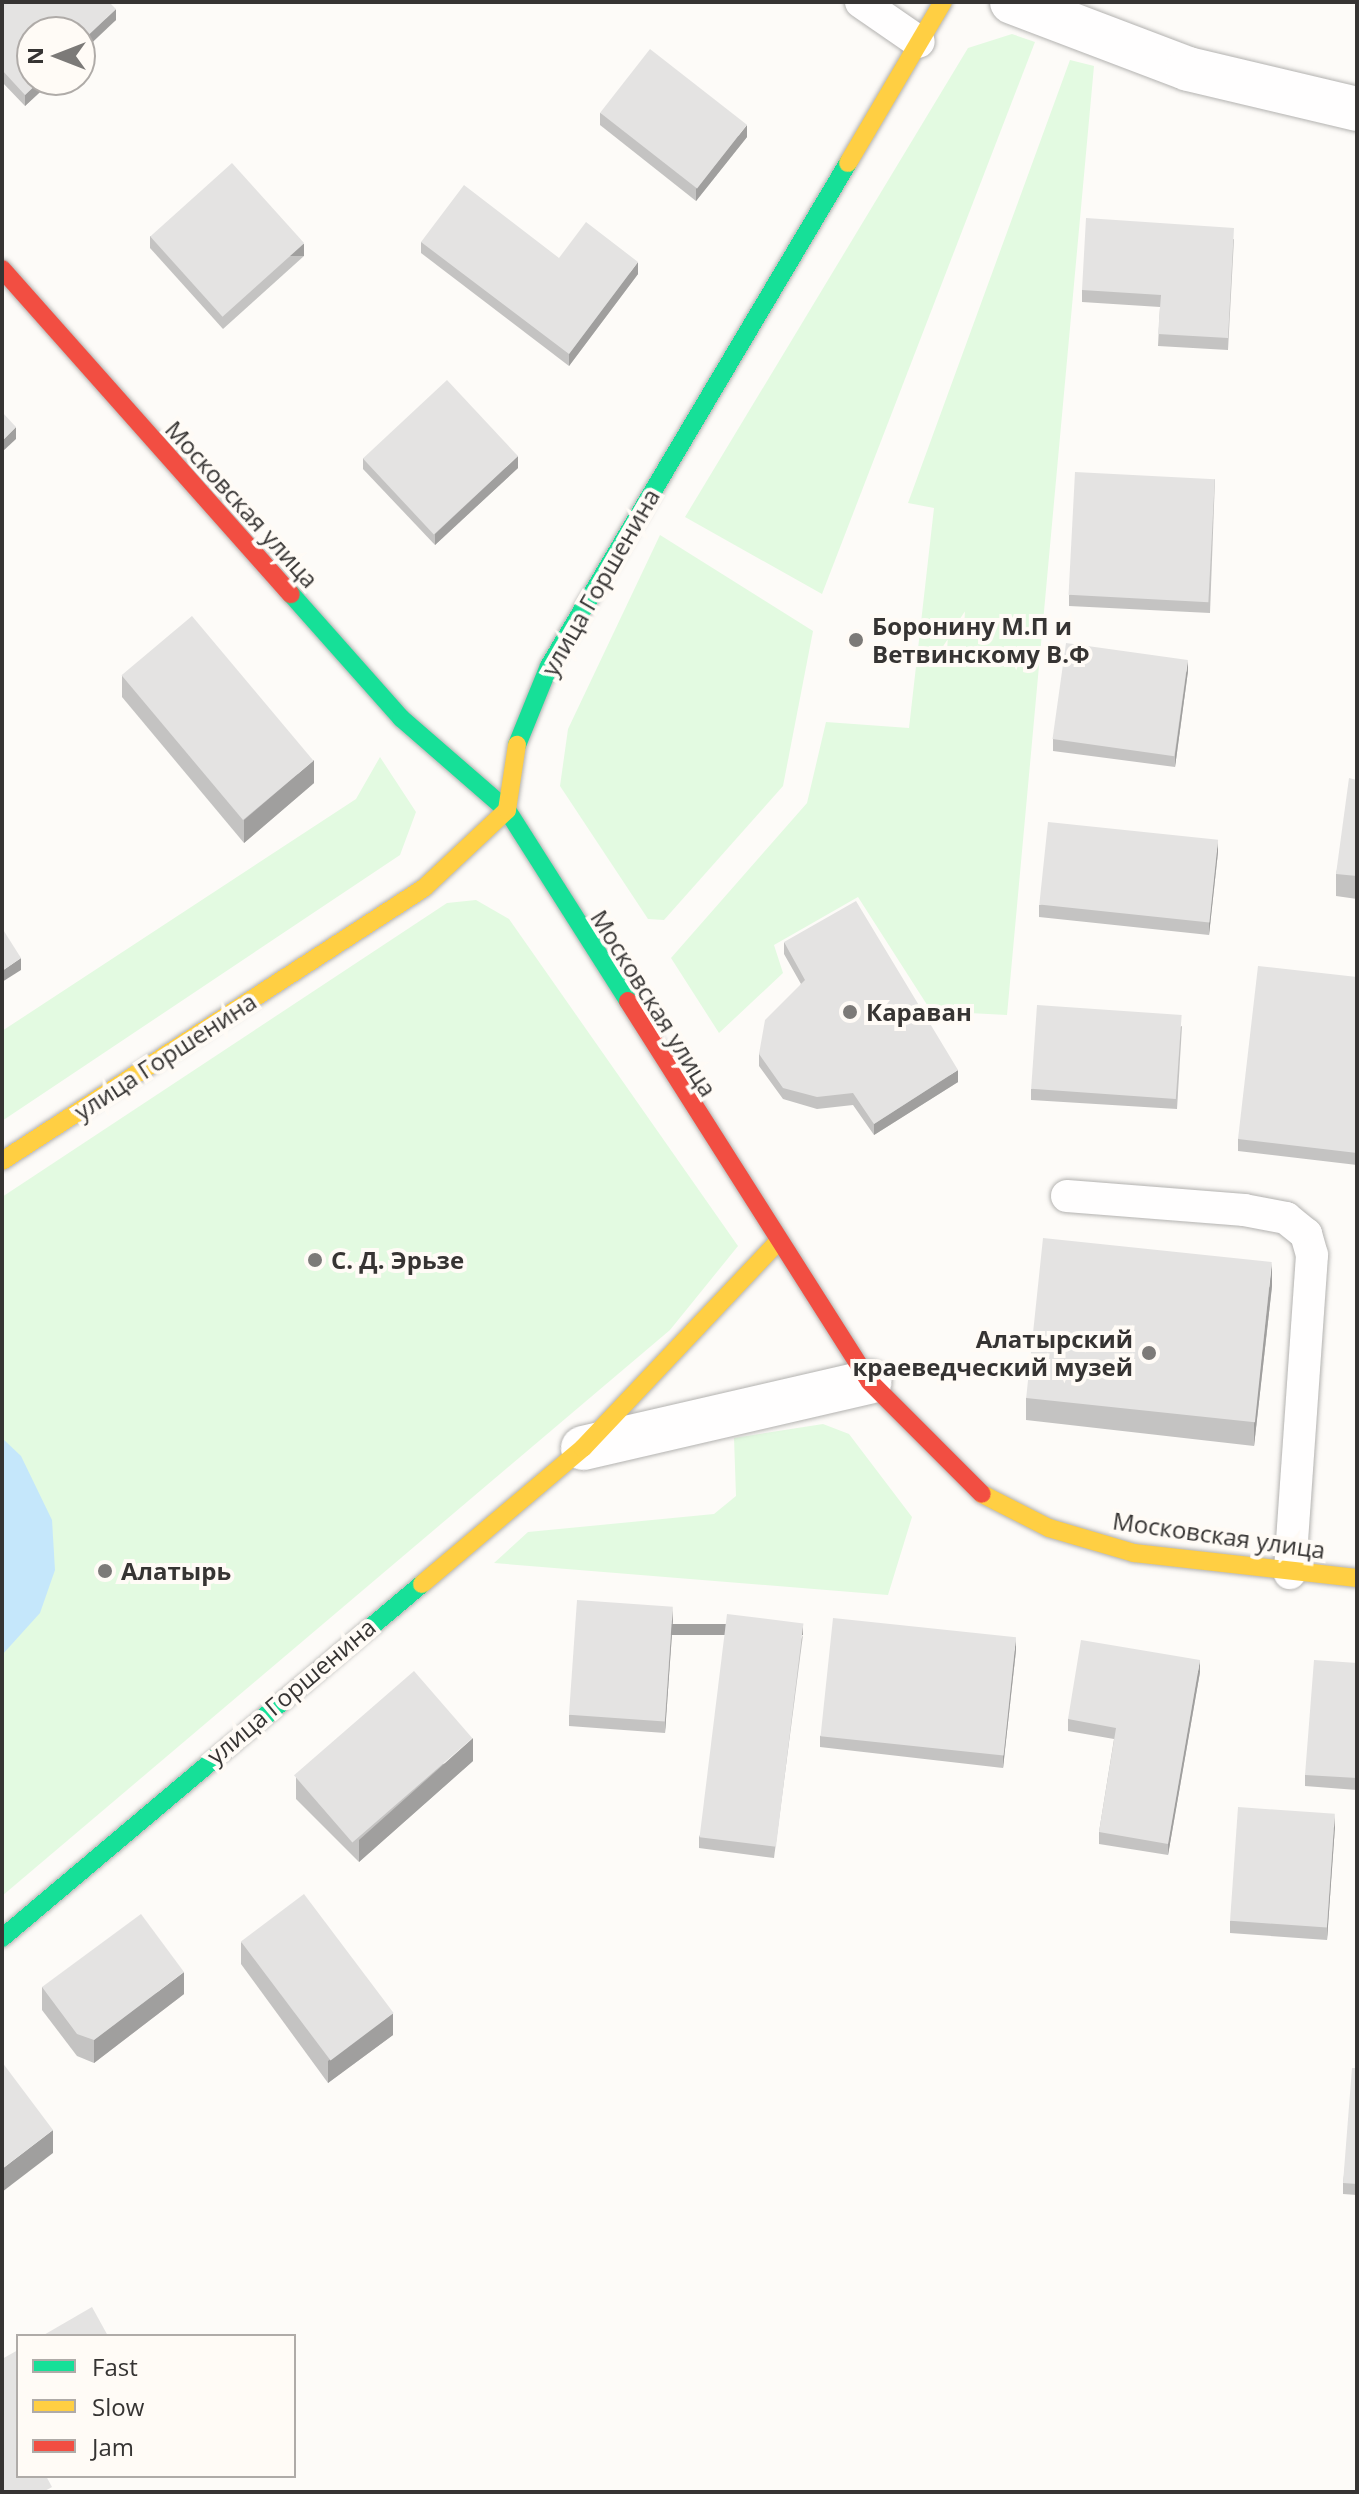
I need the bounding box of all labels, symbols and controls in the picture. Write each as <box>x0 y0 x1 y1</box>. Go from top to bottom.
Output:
north arrow <box>16 16 96 96</box>
text: N <box>19 47 49 65</box>
street label: Московская улица <box>160 415 324 593</box>
street label: улица Горшенина <box>535 483 665 681</box>
place label: Боронину М.П и Ветвинскому В.Ф <box>872 612 1090 668</box>
marker: Боронину М.П и Ветвинскому В.Ф <box>847 631 865 649</box>
street label: Московская улица <box>585 905 723 1101</box>
street label: улица Горшенина <box>69 986 261 1126</box>
place label: Караван <box>866 998 972 1026</box>
marker: Караван <box>841 1003 859 1021</box>
place label: С. Д. Эрьзе <box>331 1246 464 1274</box>
marker: С. Д. Эрьзе <box>306 1251 324 1269</box>
place label: Алатырский краеведческий музей <box>852 1325 1133 1381</box>
marker: Алатырский краеведческий музей <box>1140 1344 1158 1362</box>
street label: Московская улица <box>1111 1506 1327 1564</box>
place label: Алатырь <box>121 1557 231 1585</box>
marker: Алатырь <box>96 1562 114 1580</box>
street label: улица Горшенина <box>201 1612 381 1770</box>
legend <box>16 2334 296 2478</box>
text: Fast <box>92 2350 138 2383</box>
text: Slow <box>92 2390 144 2423</box>
text: Jam <box>92 2430 134 2463</box>

